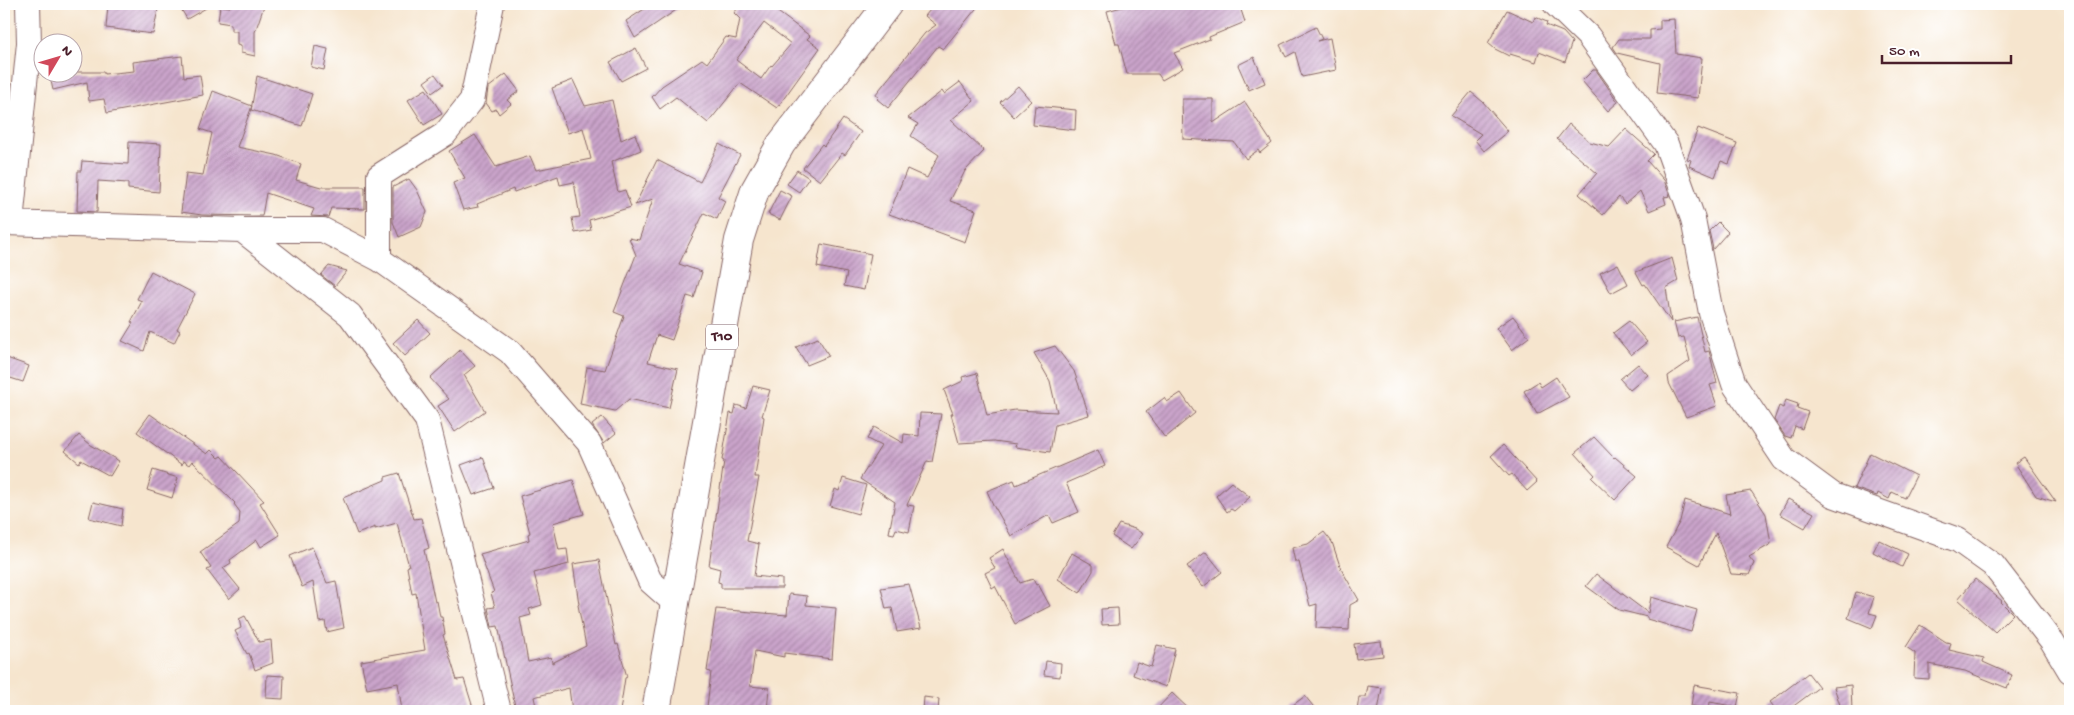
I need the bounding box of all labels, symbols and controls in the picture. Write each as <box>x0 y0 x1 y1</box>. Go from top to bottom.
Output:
north arrow <box>32 32 82 82</box>
scale bar <box>1882 32 2010 64</box>
text: N <box>57 43 76 60</box>
text: 50 m <box>1889 43 1920 61</box>
road number: T10 <box>706 324 738 350</box>

